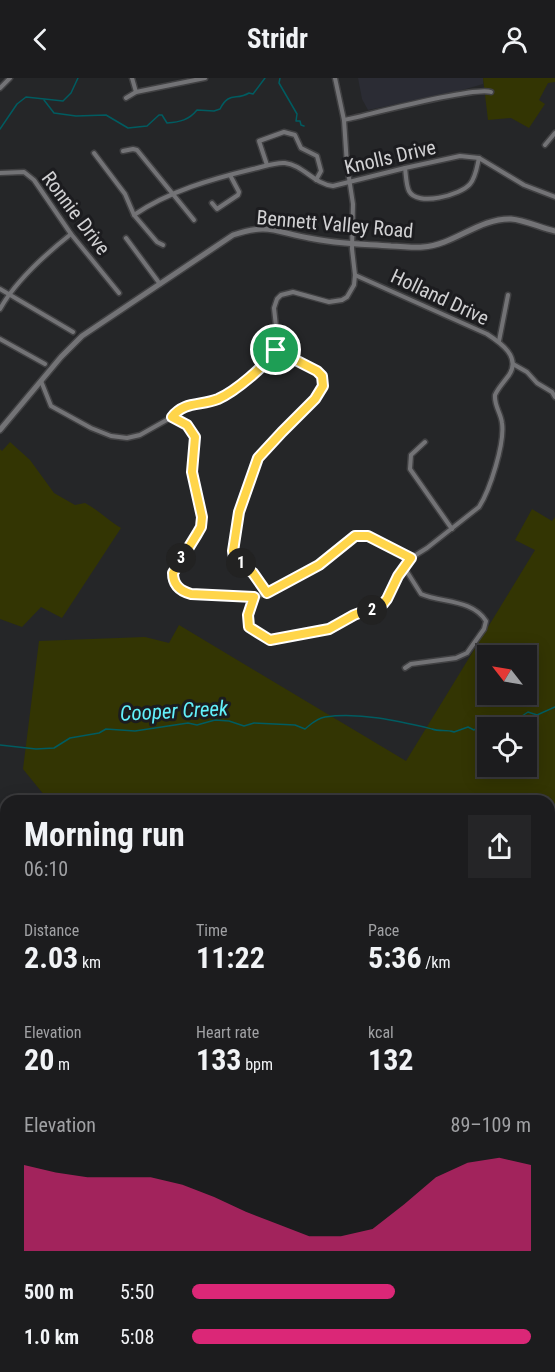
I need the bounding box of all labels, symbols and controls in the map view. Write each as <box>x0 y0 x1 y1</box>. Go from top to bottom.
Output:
icon: back <box>24 23 57 56</box>
text: Stridr <box>247 23 308 55</box>
icon: person <box>498 23 531 56</box>
street label: Knolls Drive <box>342 135 438 179</box>
street label: Ronnie Drive <box>37 166 115 260</box>
street label: Bennett Valley Road <box>256 205 414 243</box>
street label: Holland Drive <box>387 264 493 330</box>
pin <box>250 324 301 375</box>
icon: arrive <box>259 333 292 366</box>
pin: 3 <box>166 543 196 573</box>
text: 3 <box>177 548 185 567</box>
pin: 1 <box>226 548 256 578</box>
text: 1 <box>237 553 245 572</box>
pin: 2 <box>357 595 387 625</box>
text: 2 <box>368 600 376 619</box>
north arrow <box>477 645 537 705</box>
map controls <box>477 645 537 777</box>
water label: Cooper Creek <box>119 696 230 726</box>
button: locate <box>477 717 537 777</box>
text: Morning run <box>24 815 185 854</box>
button: share <box>468 815 531 878</box>
text: 06:10 <box>24 857 68 881</box>
text: Distance <box>24 921 79 940</box>
text: Time <box>196 921 228 940</box>
text: Pace <box>368 921 399 940</box>
text: 2.03 <box>24 940 78 975</box>
text: 11:22 <box>196 940 265 975</box>
text: 5:36 <box>368 940 422 975</box>
text: km <box>78 953 101 972</box>
text: /km <box>422 953 451 972</box>
text: Elevation <box>24 1023 82 1042</box>
text: Heart rate <box>196 1023 259 1042</box>
text: kcal <box>368 1023 394 1042</box>
text: 20 <box>24 1042 54 1077</box>
text: 133 <box>196 1042 241 1077</box>
text: 132 <box>368 1042 413 1077</box>
text: m <box>54 1055 70 1074</box>
text: bpm <box>241 1055 273 1074</box>
text: Elevation <box>24 1113 96 1137</box>
text: 89–109 m <box>451 1113 531 1137</box>
text: 500 m <box>24 1280 74 1304</box>
text: 5:50 <box>120 1280 154 1304</box>
text: 1.0 km <box>24 1325 79 1349</box>
text: 5:08 <box>120 1325 154 1349</box>

